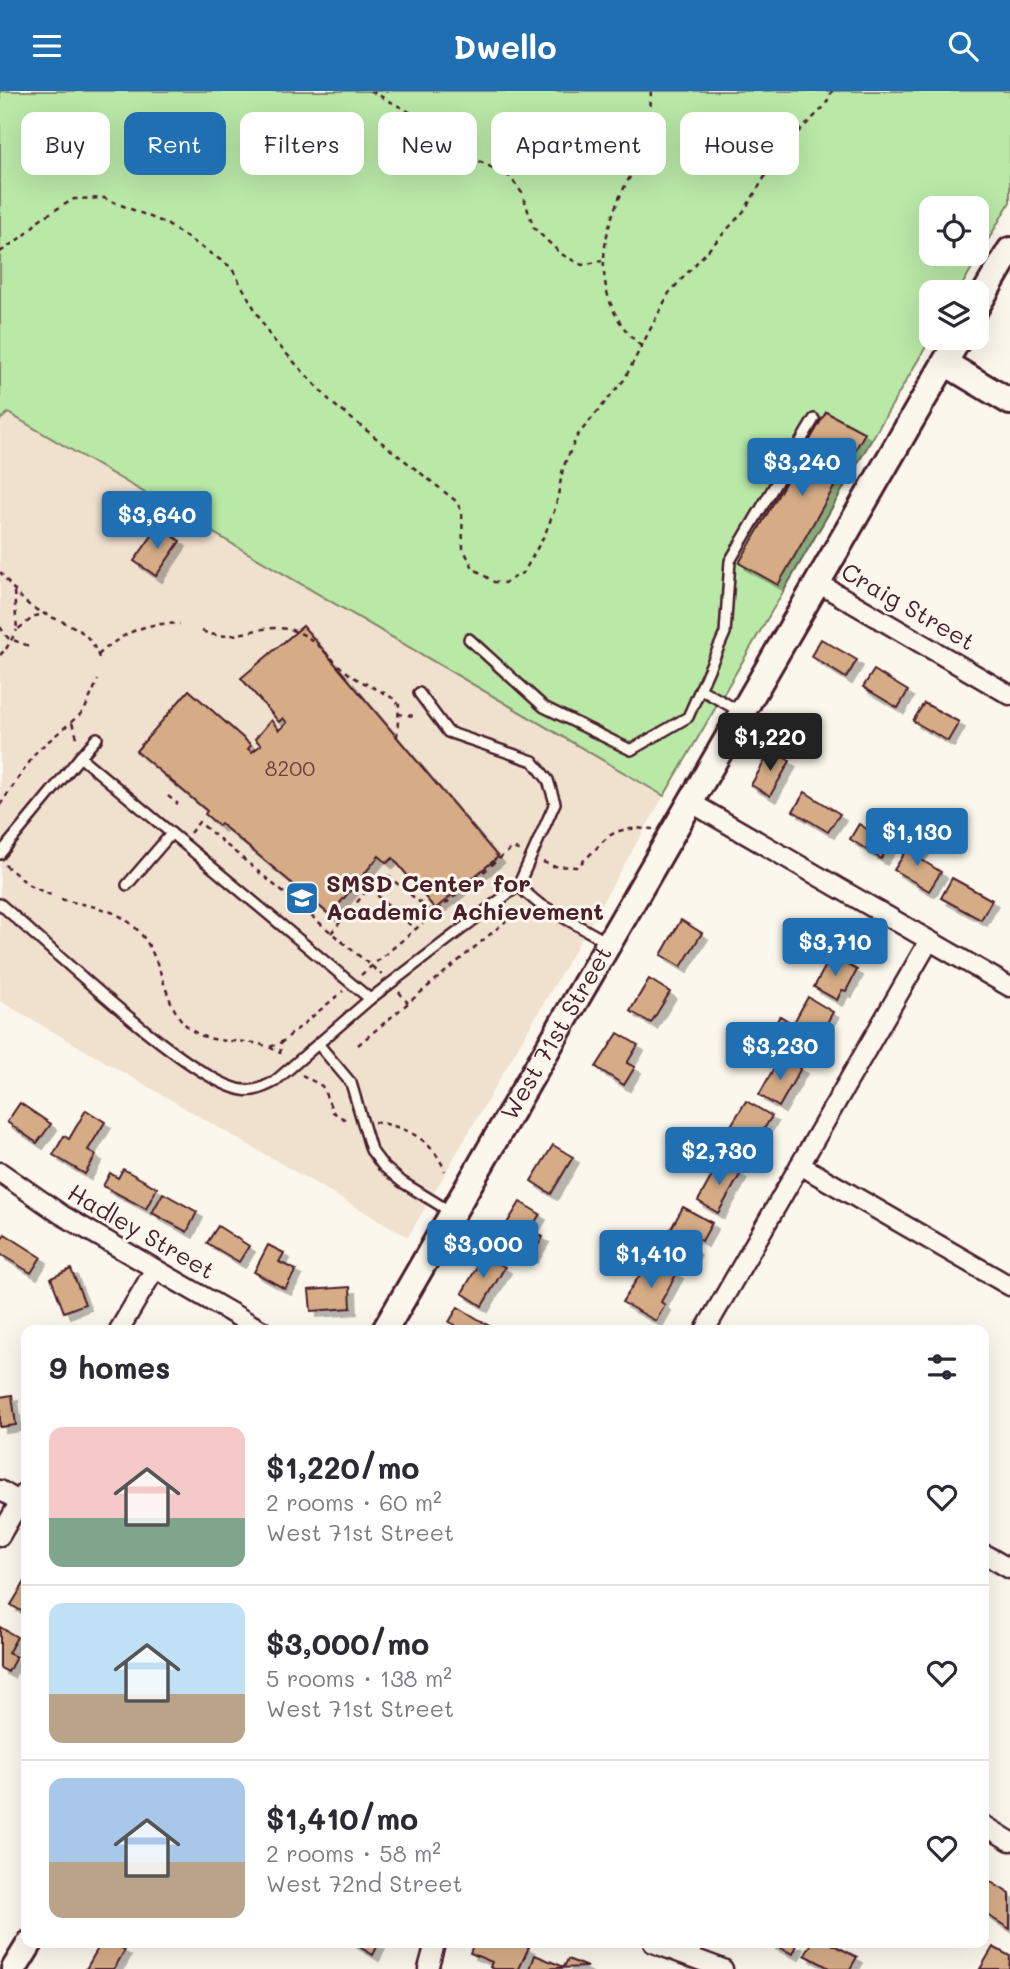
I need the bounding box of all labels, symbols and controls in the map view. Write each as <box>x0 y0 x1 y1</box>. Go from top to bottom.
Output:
text: Dwello <box>453 25 557 67</box>
icon: menu <box>28 27 66 65</box>
icon: search <box>944 27 982 65</box>
chip: Buy <box>21 112 110 175</box>
chip: Rent <box>124 112 226 175</box>
chip: Filters <box>240 112 364 175</box>
chip: New <box>378 112 477 175</box>
chip: Apartment <box>491 112 666 175</box>
chip: House <box>680 112 799 175</box>
map controls <box>919 196 989 350</box>
button: locate <box>919 196 989 266</box>
button: layers <box>919 280 989 350</box>
pin: $3,240 <box>745 439 859 498</box>
text: $3,240 <box>763 446 841 476</box>
pin: $3,640 <box>100 491 214 551</box>
text: $3,640 <box>118 499 196 529</box>
street label: Craig Street <box>836 555 981 656</box>
pin: $1,220 <box>713 713 827 773</box>
text: $1,220 <box>734 721 806 751</box>
house number: 8200 <box>265 754 315 781</box>
pin: $1,130 <box>860 809 974 868</box>
text: $1,130 <box>882 816 952 846</box>
place label: SMSD Center for Academic Achievement <box>326 867 604 926</box>
school or university icon: SMSD Center for Academic Achievement <box>283 879 321 917</box>
pin: $3,710 <box>778 919 892 978</box>
text: $3,710 <box>799 926 871 956</box>
street label: West 71st Street <box>493 940 618 1125</box>
pin: $3,230 <box>723 1023 837 1082</box>
text: $3,230 <box>742 1030 818 1060</box>
pin: $2,730 <box>662 1127 776 1187</box>
text: $2,730 <box>681 1135 757 1165</box>
street label: Hadley Street <box>63 1176 221 1285</box>
pin: $3,000 <box>426 1221 540 1280</box>
text: $3,000 <box>443 1228 523 1258</box>
pin: $1,410 <box>594 1231 708 1290</box>
text: $1,410 <box>615 1238 687 1268</box>
text: 9 homes <box>49 1347 170 1387</box>
icon: filters <box>923 1348 961 1386</box>
text: $1,220/mo <box>266 1447 419 1487</box>
icon: home <box>105 1455 189 1539</box>
icon: heart <box>923 1478 961 1516</box>
text: 2 rooms · 60 m² <box>266 1487 442 1517</box>
text: West 71st Street <box>266 1517 454 1547</box>
text: $3,000/mo <box>266 1623 429 1663</box>
icon: home <box>105 1631 189 1715</box>
icon: heart <box>923 1654 961 1692</box>
text: 5 rooms · 138 m² <box>266 1663 452 1693</box>
text: West 71st Street <box>266 1693 454 1723</box>
text: $1,410/mo <box>266 1798 418 1838</box>
icon: home <box>105 1806 189 1890</box>
icon: heart <box>923 1829 961 1867</box>
text: 2 rooms · 58 m² <box>266 1838 441 1868</box>
text: West 72nd Street <box>266 1868 463 1898</box>

